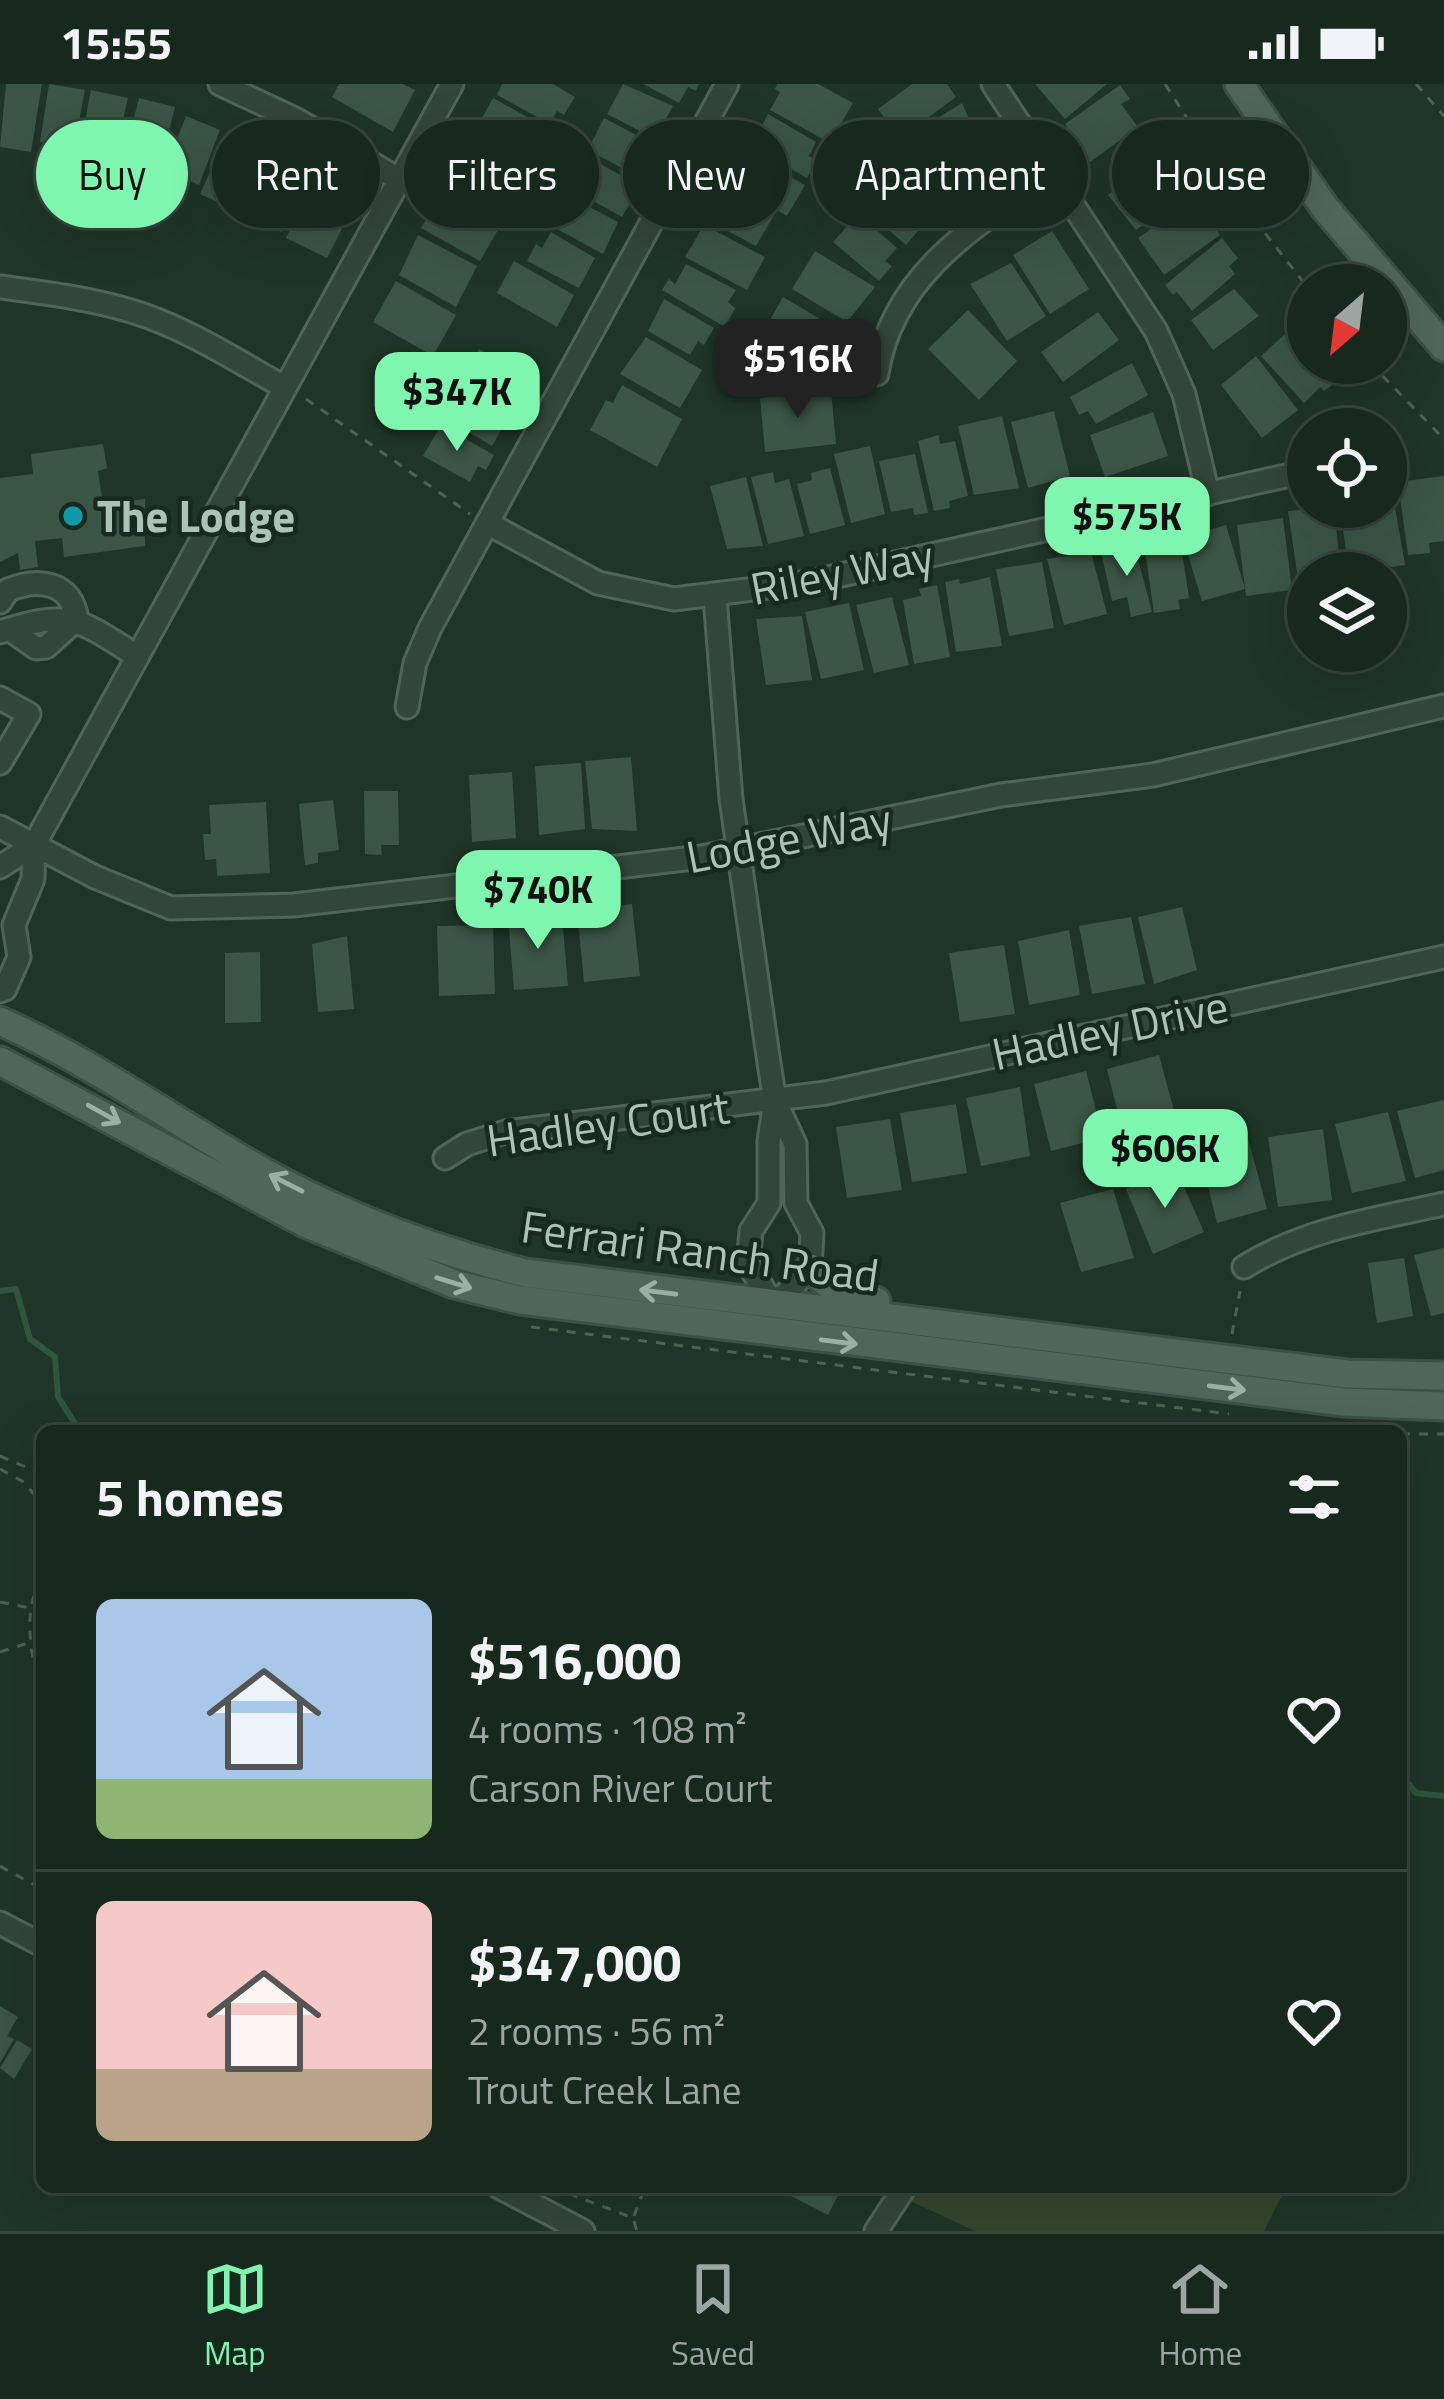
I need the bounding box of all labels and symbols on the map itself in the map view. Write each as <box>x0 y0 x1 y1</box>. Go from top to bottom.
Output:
north arrow <box>1287 264 1407 384</box>
pin: $516K <box>714 319 882 421</box>
pin: $347K <box>373 352 541 454</box>
pin: $575K <box>1043 477 1211 579</box>
place label: The Lodge <box>97 481 295 549</box>
marker: The Lodge <box>60 503 86 529</box>
street label: Riley Way <box>744 520 939 622</box>
street label: Lodge Way <box>680 784 897 890</box>
pin: $740K <box>454 850 622 952</box>
street label: Hadley Drive <box>986 971 1234 1087</box>
street label: Hadley Court <box>482 1072 734 1174</box>
one-way arrow <box>85 1103 120 1126</box>
pin: $606K <box>1081 1109 1249 1211</box>
one-way arrow <box>269 1170 304 1193</box>
street label: Ferrari Ranch Road <box>517 1191 883 1309</box>
one-way arrow <box>435 1273 473 1295</box>
one-way arrow <box>639 1280 678 1302</box>
one-way arrow <box>819 1331 858 1353</box>
one-way arrow <box>1207 1378 1246 1400</box>

